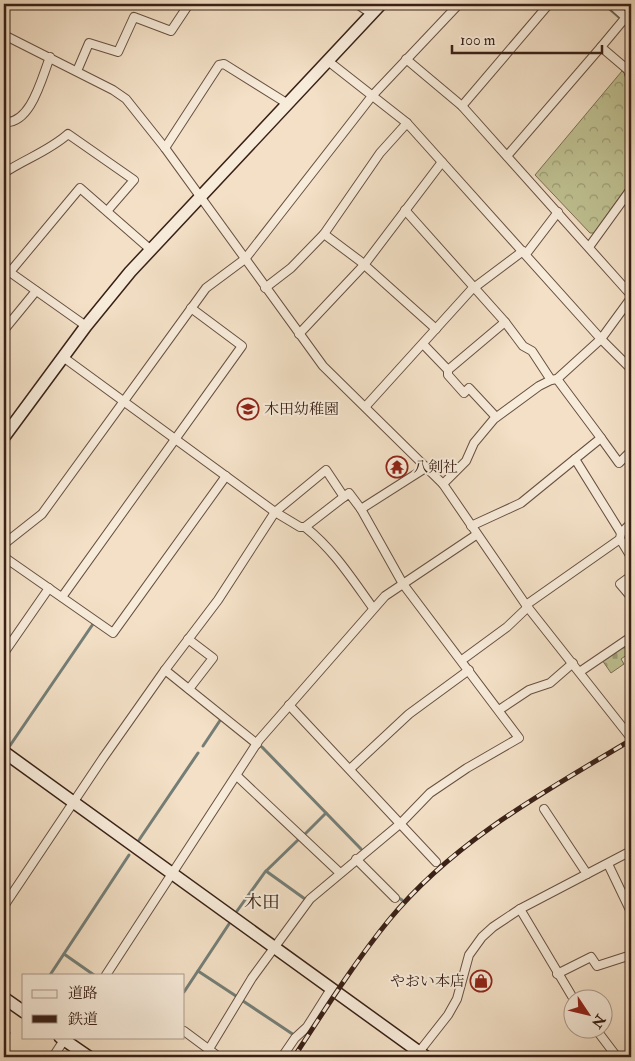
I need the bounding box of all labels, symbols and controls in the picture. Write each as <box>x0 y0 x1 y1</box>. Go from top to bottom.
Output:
scale bar <box>452 22 602 54</box>
text: 100 m <box>460 31 496 50</box>
school or university icon: 木田幼稚園 <box>236 397 260 421</box>
place label: 木田幼稚園 <box>264 400 339 419</box>
temple icon: 八剣社 <box>385 455 409 479</box>
place label: 八剣社 <box>413 458 458 477</box>
district label: 木田 <box>244 891 280 914</box>
shop icon: やおい本店 <box>469 969 493 993</box>
place label: やおい本店 <box>390 972 465 991</box>
legend <box>22 974 185 1038</box>
text: 道路 <box>68 984 98 1003</box>
north arrow <box>562 988 612 1038</box>
text: 鉄道 <box>68 1010 98 1029</box>
text: N <box>587 1010 609 1032</box>

